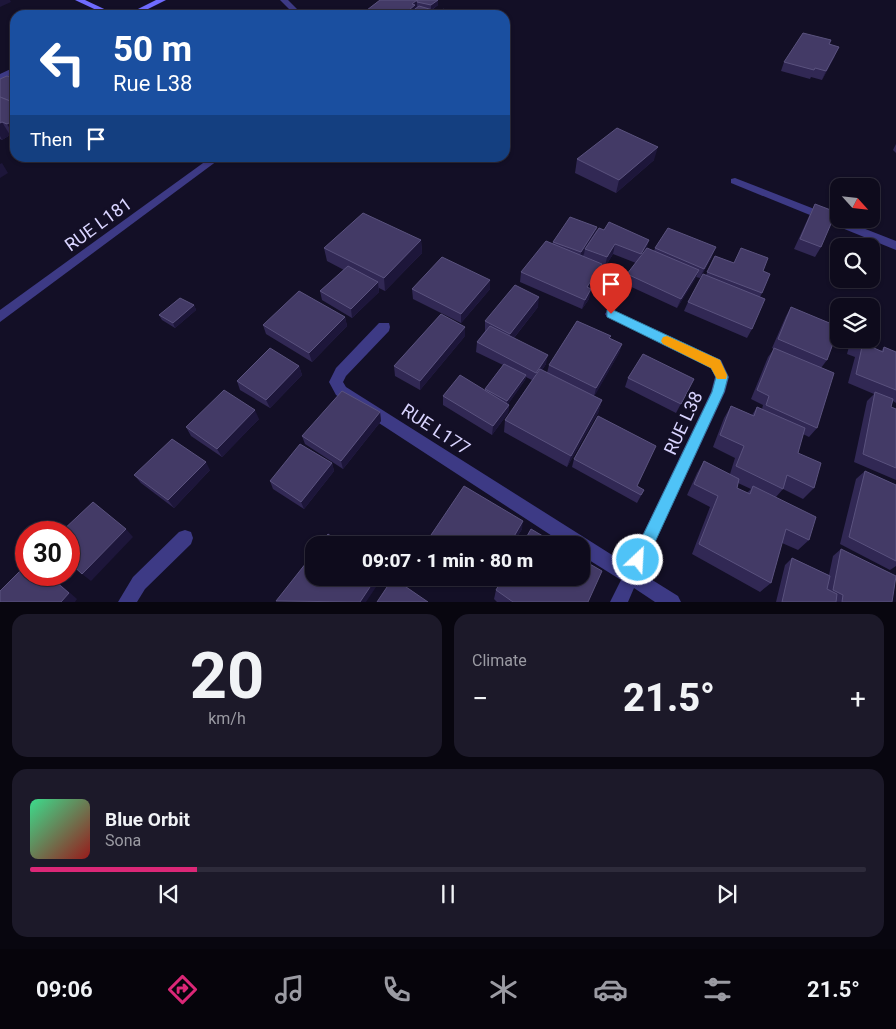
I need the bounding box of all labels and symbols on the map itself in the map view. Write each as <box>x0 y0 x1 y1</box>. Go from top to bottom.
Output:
north arrow <box>830 178 880 228</box>
street label: RUE L181 <box>60 193 136 255</box>
pin <box>590 263 632 314</box>
street label: RUE L38 <box>659 388 707 458</box>
street label: RUE L177 <box>398 399 474 459</box>
speed limit sign: 30 <box>15 521 80 586</box>
position arrow <box>611 533 663 585</box>

